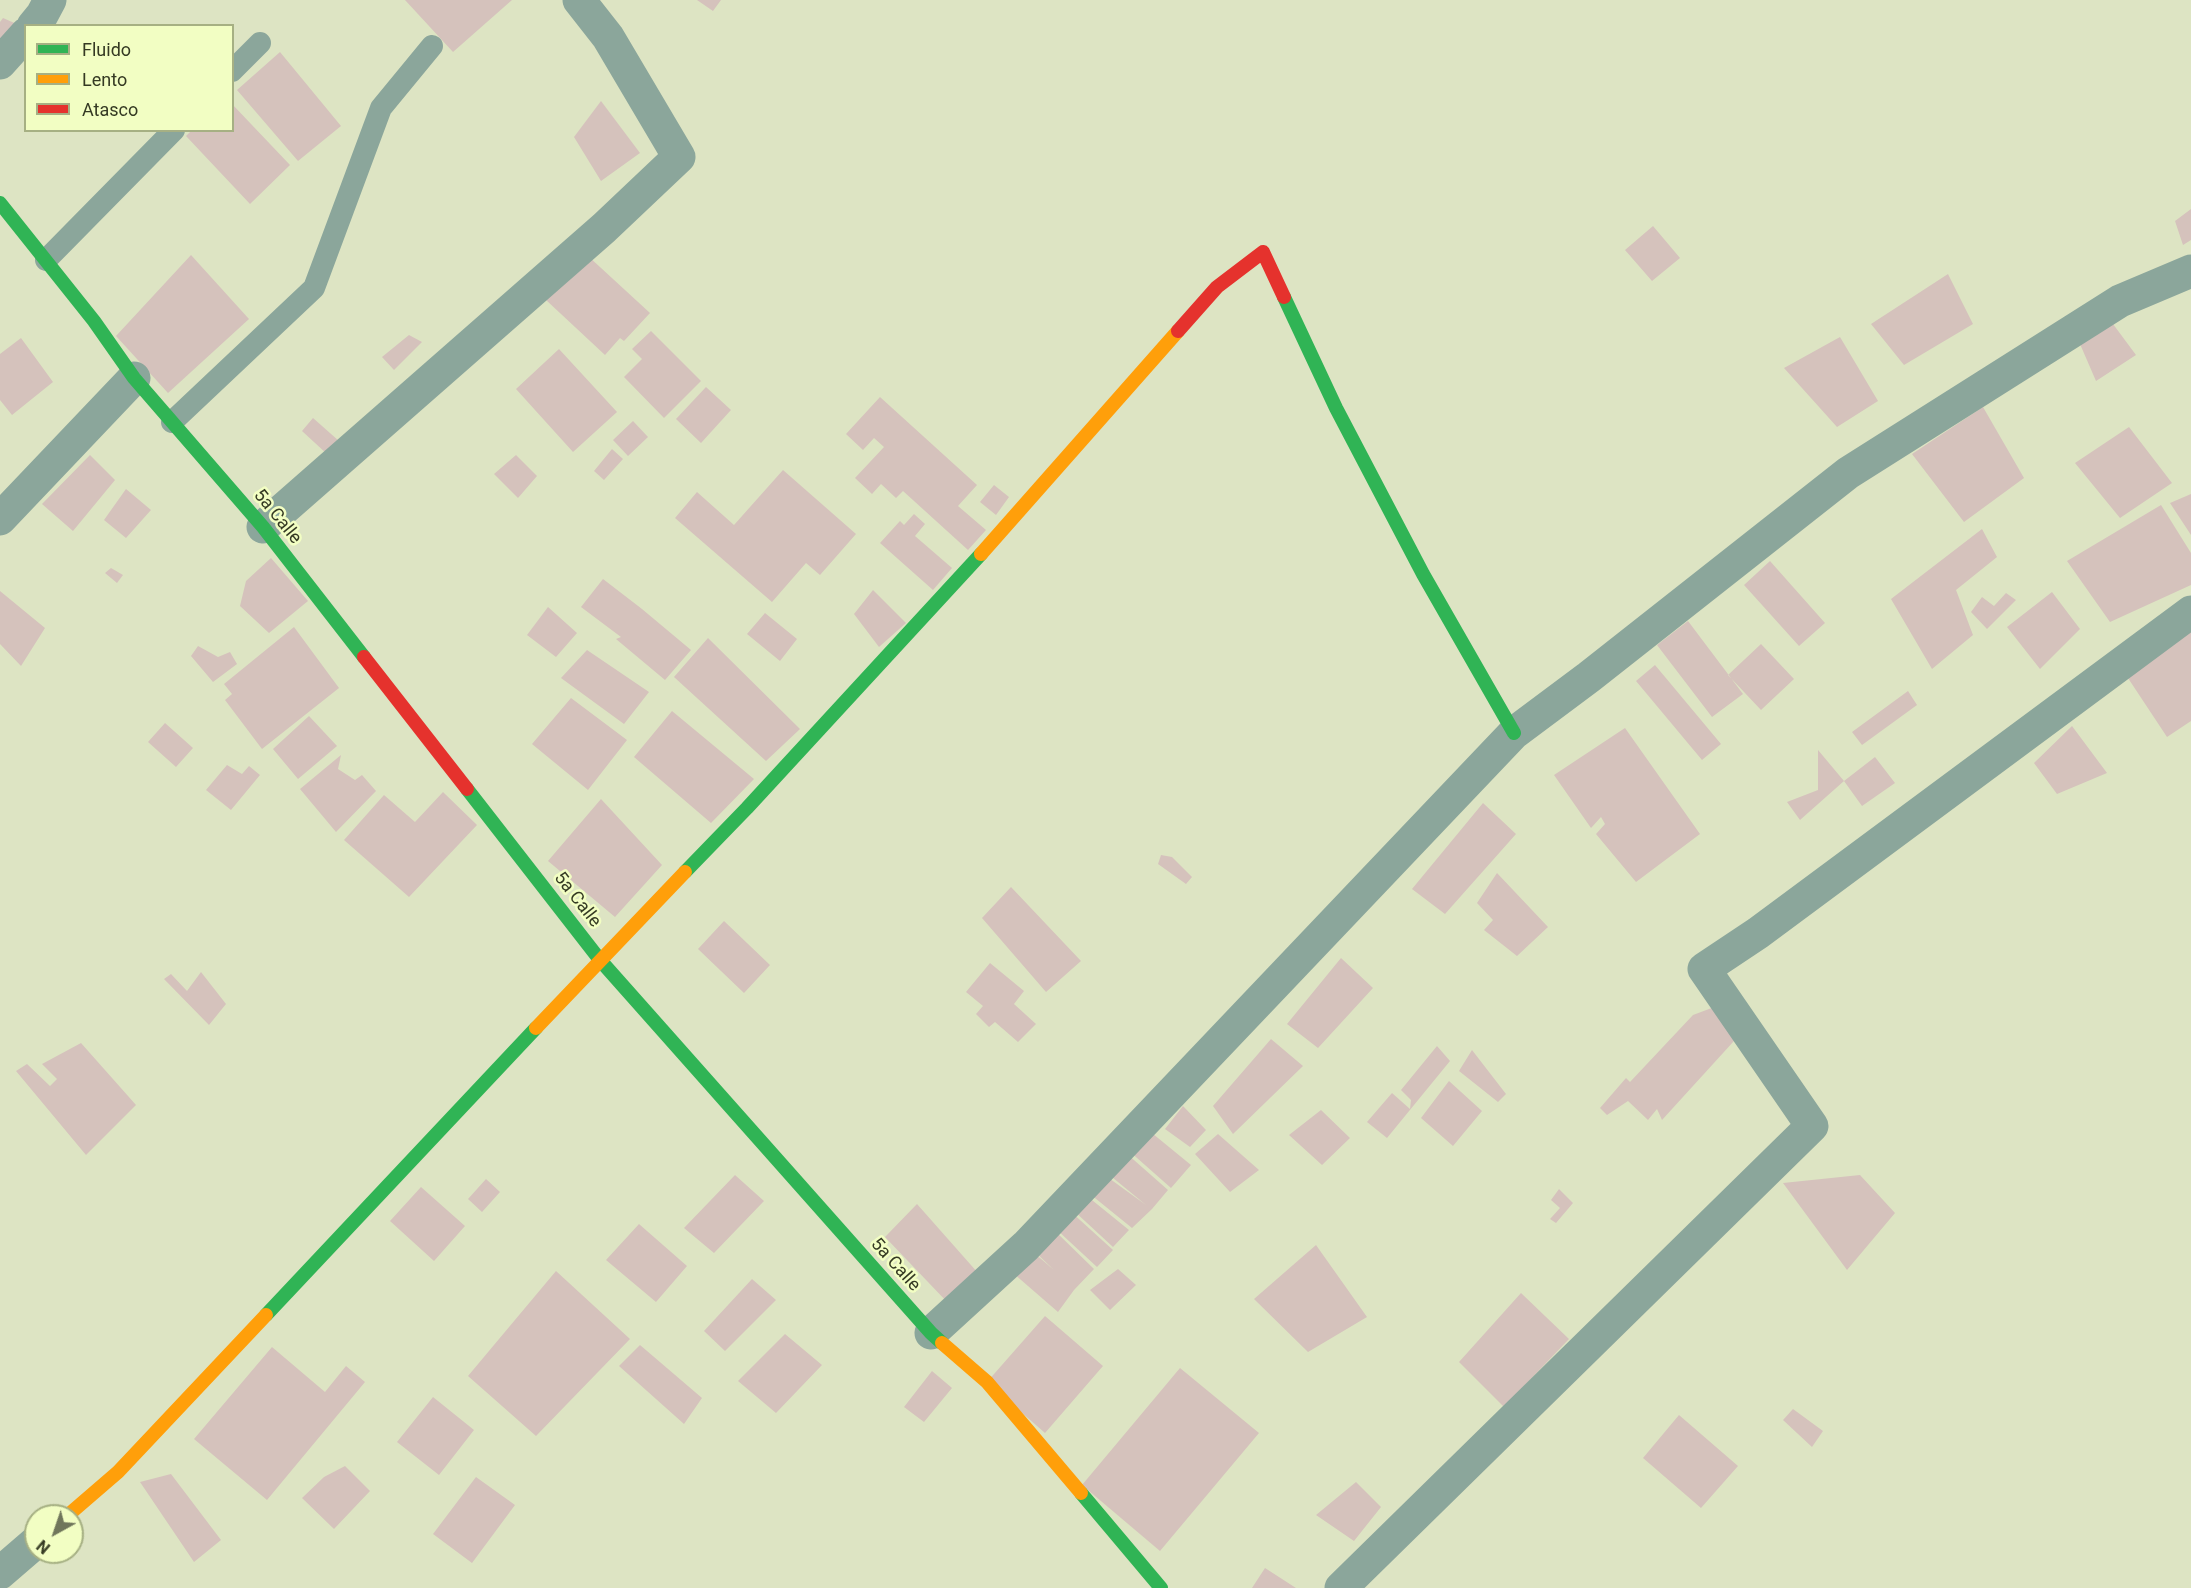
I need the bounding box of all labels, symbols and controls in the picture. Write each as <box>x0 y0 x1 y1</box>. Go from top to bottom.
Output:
legend <box>24 24 234 132</box>
text: Fluido <box>82 39 131 60</box>
text: Lento <box>82 69 127 90</box>
text: Atasco <box>82 99 138 120</box>
street label: 5a Calle <box>248 485 306 549</box>
street label: 5a Calle <box>549 868 605 932</box>
street label: 5a Calle <box>866 1234 924 1296</box>
north arrow <box>24 1504 84 1564</box>
text: N <box>33 1536 54 1558</box>

